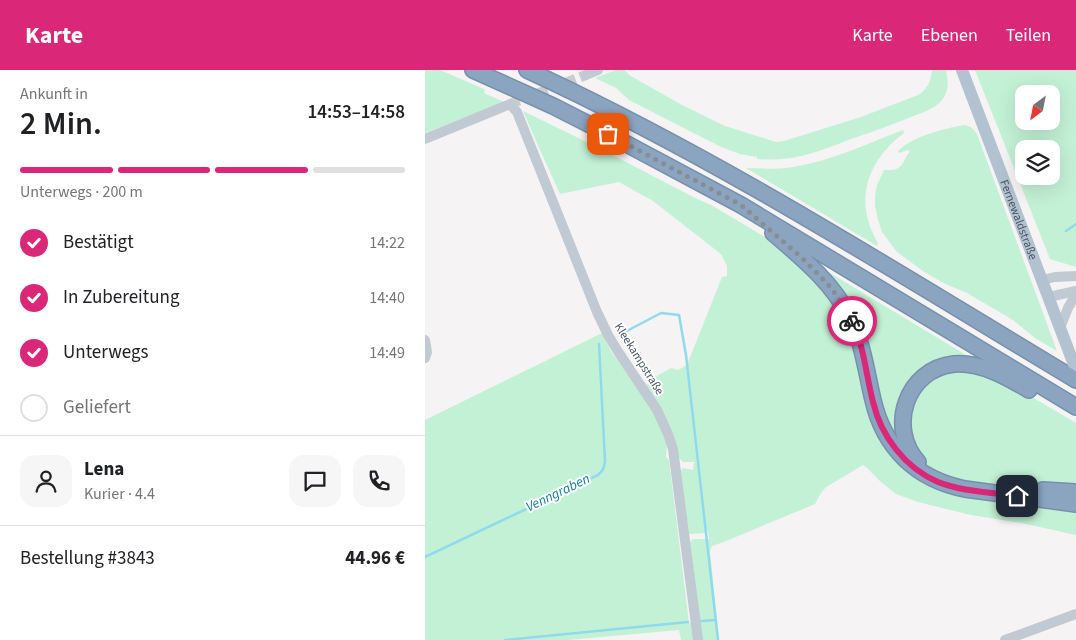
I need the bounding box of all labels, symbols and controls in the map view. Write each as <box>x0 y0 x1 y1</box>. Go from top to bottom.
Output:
text: Karte <box>25 18 83 53</box>
text: Karte <box>852 23 893 48</box>
text: Ebenen <box>921 23 978 48</box>
text: Teilen <box>1006 23 1051 48</box>
text: Ankunft in <box>20 83 88 105</box>
north arrow <box>1015 85 1060 130</box>
map controls <box>1015 85 1060 185</box>
text: 14:53–14:58 <box>307 99 405 126</box>
text: 2 Min. <box>20 101 102 147</box>
pin <box>587 113 629 155</box>
icon: bag <box>594 120 622 148</box>
button: layers <box>1015 140 1060 185</box>
street label: Fernewaldstraße <box>996 177 1042 262</box>
text: Unterwegs · 200 m <box>20 181 143 203</box>
icon: check <box>20 229 48 257</box>
text: Bestätigt <box>63 229 134 256</box>
text: 14:22 <box>369 232 405 254</box>
icon: check <box>20 284 48 312</box>
text: In Zubereitung <box>63 284 180 311</box>
text: 14:40 <box>369 287 405 309</box>
courier <box>827 296 877 346</box>
icon: bike <box>838 307 866 335</box>
street label: Kleekampstraße <box>610 320 668 398</box>
icon: check <box>20 339 48 367</box>
text: Unterwegs <box>63 339 149 366</box>
text: 14:49 <box>369 342 405 364</box>
text: Geliefert <box>63 394 131 421</box>
button: person <box>20 455 72 507</box>
button: chat <box>289 455 341 507</box>
button: phone <box>353 455 405 507</box>
text: Lena <box>84 456 124 483</box>
water label: Venngraben <box>523 469 593 517</box>
pin <box>996 475 1038 517</box>
icon: home <box>1003 482 1031 510</box>
text: Kurier · 4.4 <box>84 483 155 505</box>
text: Bestellung #3843 <box>20 545 155 572</box>
text: 44.96 € <box>345 545 405 572</box>

